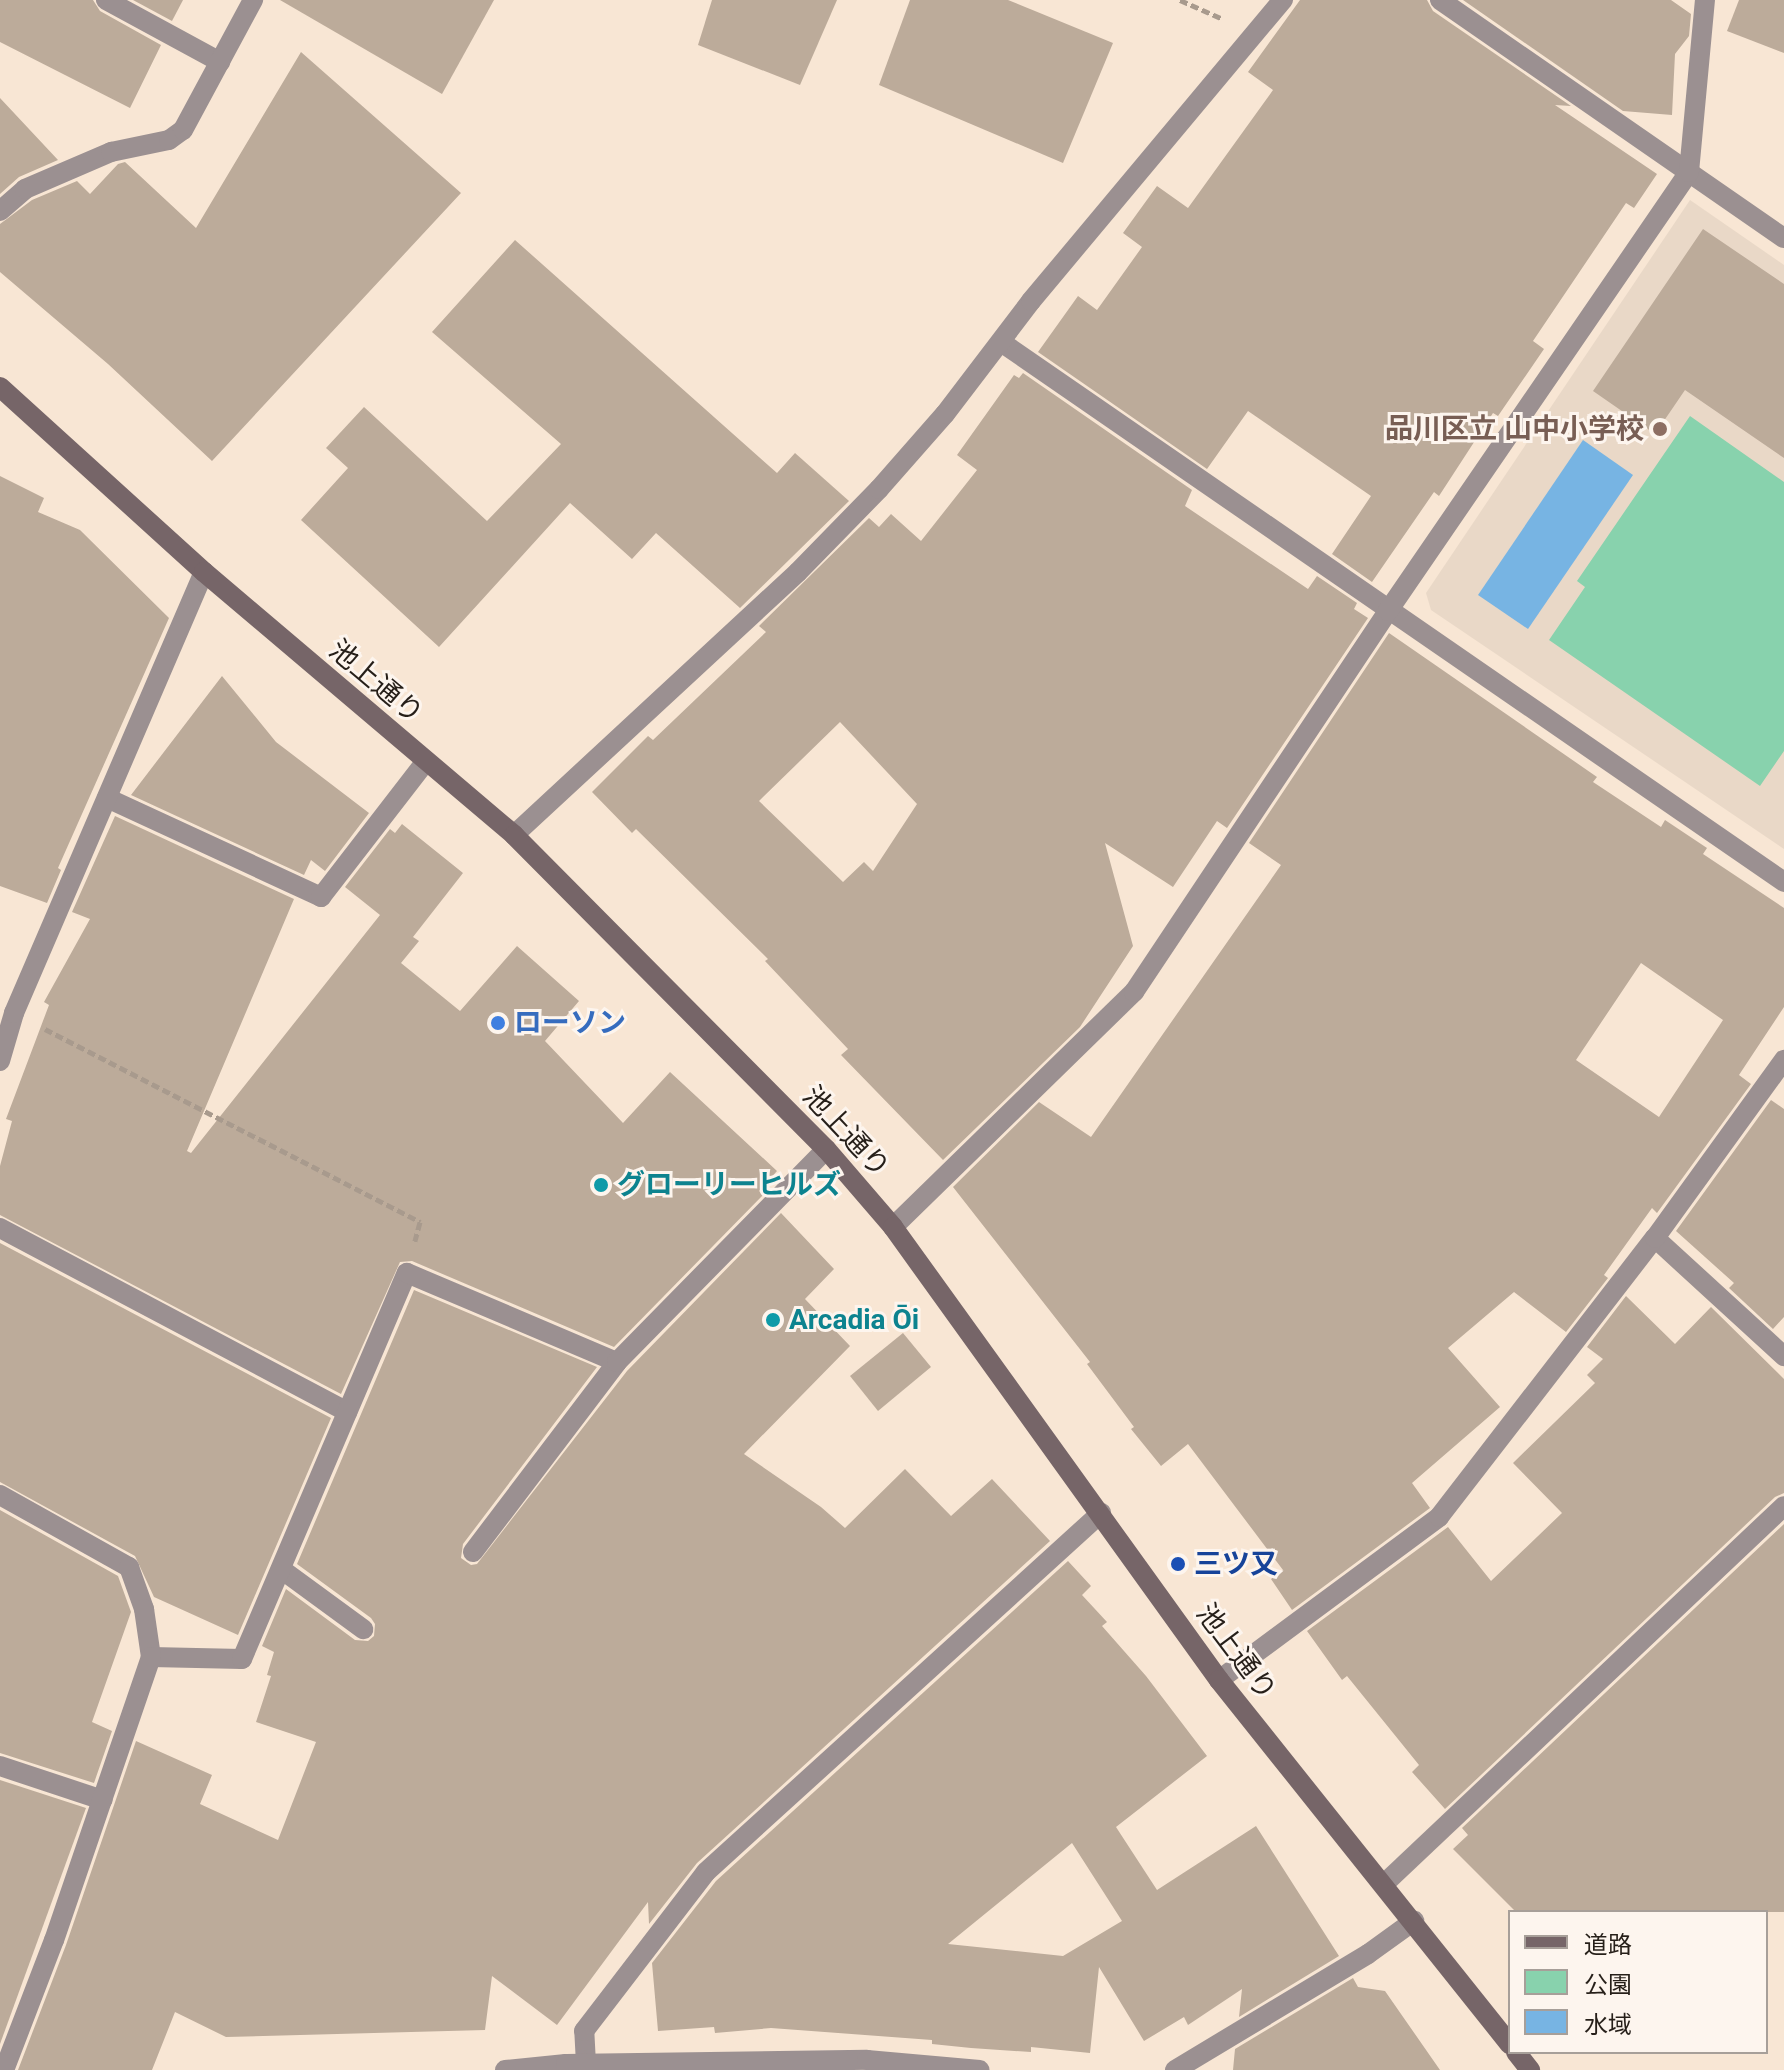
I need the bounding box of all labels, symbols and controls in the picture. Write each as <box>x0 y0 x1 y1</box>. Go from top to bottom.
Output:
place label: 品川区立 山中小学校 <box>1385 412 1644 446</box>
marker: 品川区立 山中小学校 <box>1651 420 1669 438</box>
street label: 池上通り <box>322 633 430 731</box>
place label: ローソン <box>514 1006 626 1040</box>
marker: ローソン <box>489 1014 507 1032</box>
street label: 池上通り <box>796 1080 896 1184</box>
place label: グローリーヒルズ <box>617 1168 841 1202</box>
marker: グローリーヒルズ <box>592 1176 610 1194</box>
place label: Arcadia Ōi <box>789 1303 919 1337</box>
marker: Arcadia Ōi <box>764 1311 782 1329</box>
place label: 三ツ又 <box>1194 1547 1278 1581</box>
marker: 三ツ又 <box>1169 1555 1187 1573</box>
street label: 池上通り <box>1189 1597 1283 1707</box>
legend <box>1508 1910 1768 2054</box>
text: 道路 <box>1584 1931 1632 1959</box>
text: 公園 <box>1584 1971 1632 1999</box>
text: 水域 <box>1584 2011 1632 2039</box>

